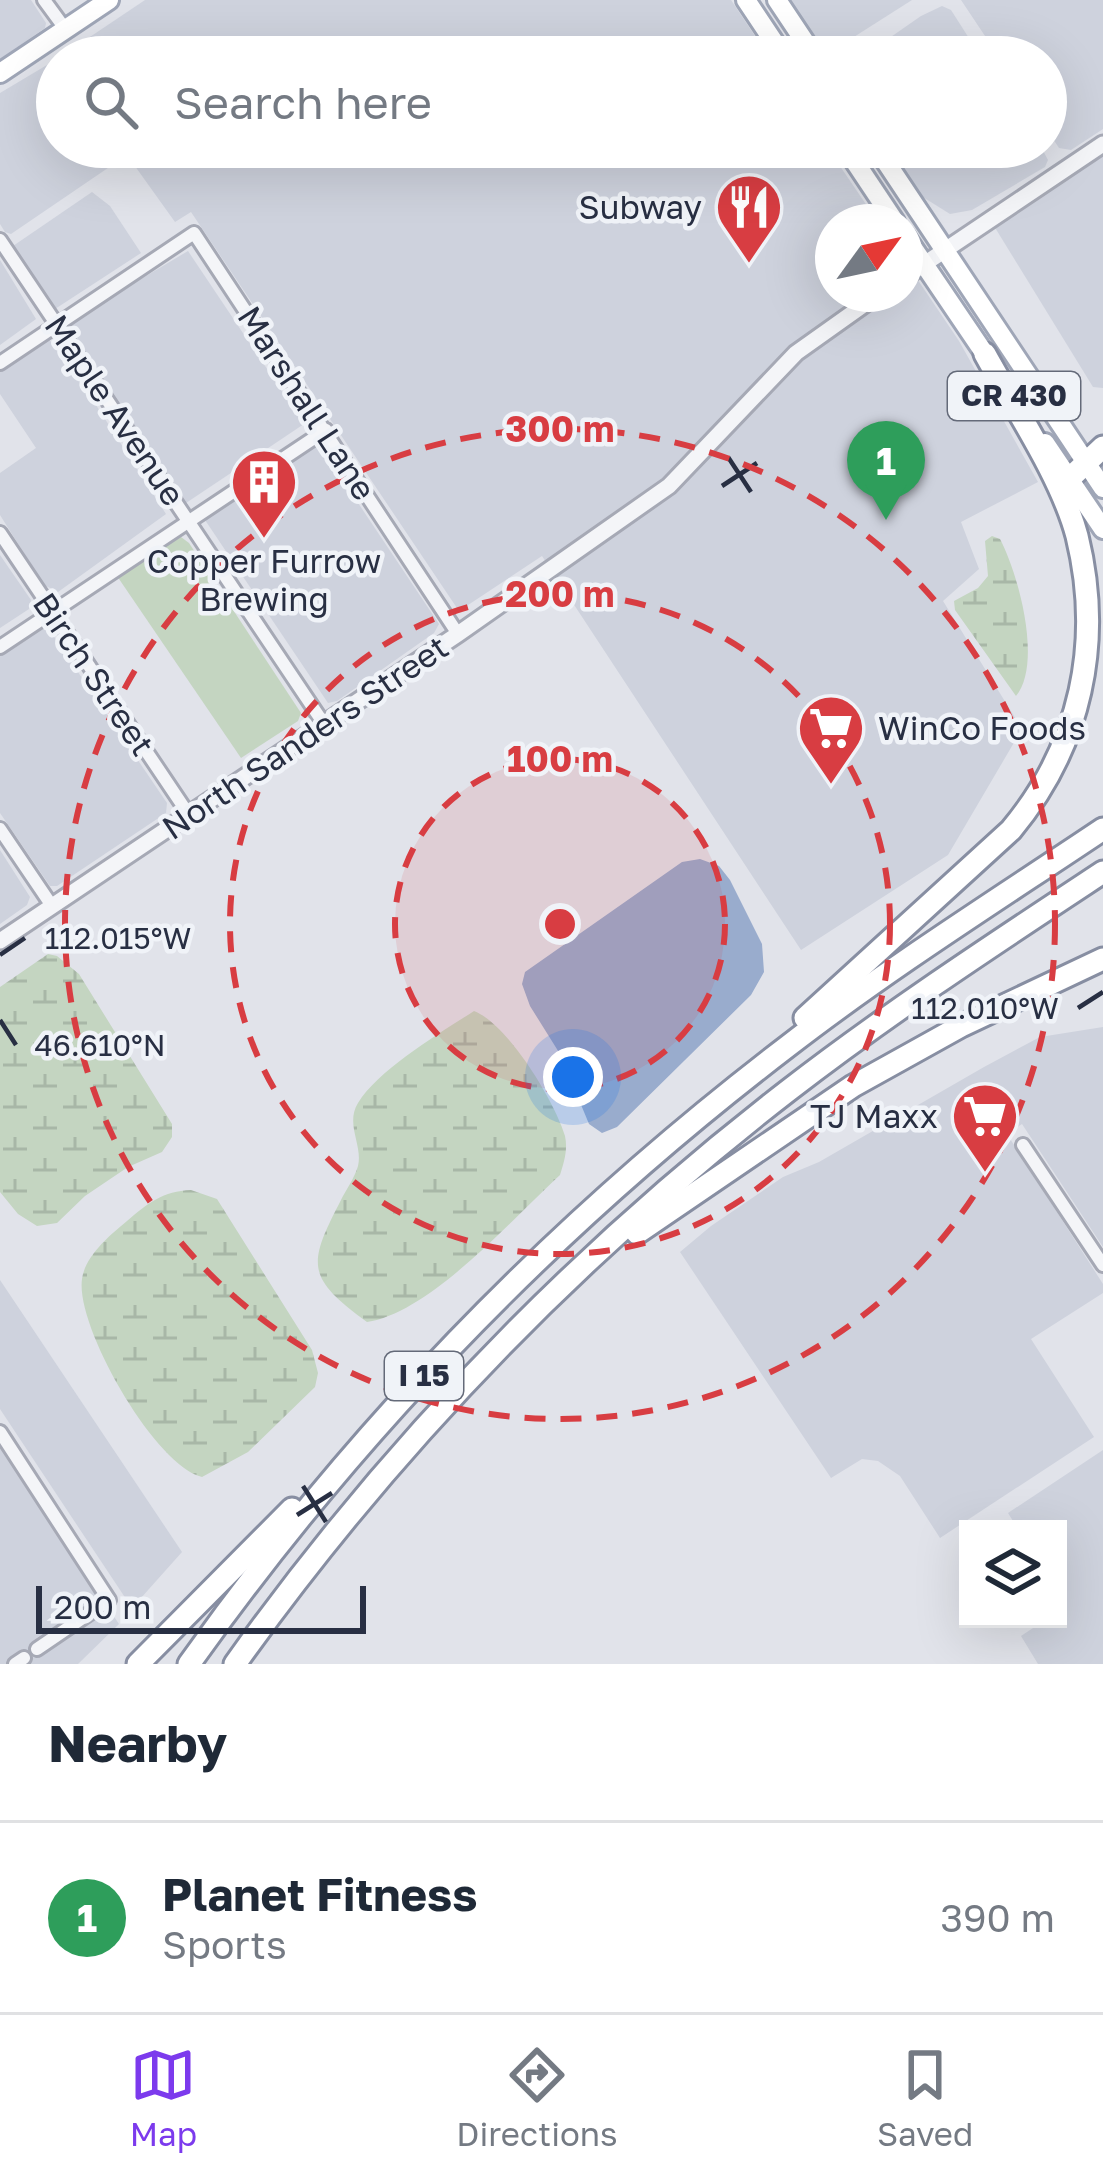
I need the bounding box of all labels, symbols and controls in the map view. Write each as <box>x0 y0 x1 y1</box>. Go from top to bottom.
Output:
search box <box>36 36 1067 168</box>
icon: search <box>78 69 144 135</box>
text: Search here <box>174 75 432 129</box>
restaurant icon: Subway <box>714 172 784 266</box>
place label: Subway <box>578 187 702 226</box>
north arrow <box>815 204 923 312</box>
street label: Marshall Lane <box>230 299 384 507</box>
street label: Maple Avenue <box>37 307 193 512</box>
road number: CR 430 <box>948 372 1080 420</box>
text: 300 m <box>505 407 615 450</box>
pin: 1 <box>847 421 925 520</box>
building icon: Copper Furrow Brewing <box>229 447 299 541</box>
place label: Copper Furrow Brewing <box>147 541 381 618</box>
text: 200 m <box>505 572 615 615</box>
street label: Birch Street <box>26 585 163 762</box>
street label: North Sanders Street <box>155 626 455 847</box>
supermarket icon: WinCo Foods <box>796 693 866 787</box>
place label: WinCo Foods <box>878 708 1086 747</box>
text: 100 m <box>507 737 613 780</box>
centre of rings <box>539 903 581 945</box>
text: 112.015°W <box>45 920 191 956</box>
text: 112.010°W <box>911 990 1059 1026</box>
text: 46.610°N <box>34 1027 166 1063</box>
your location <box>543 1047 603 1107</box>
supermarket icon: TJ Maxx <box>950 1081 1020 1175</box>
place label: TJ Maxx <box>810 1096 938 1135</box>
road number: I 15 <box>385 1352 463 1400</box>
map controls <box>959 1520 1067 1628</box>
button: layers <box>959 1520 1067 1628</box>
scale bar <box>36 1580 366 1633</box>
text: 200 m <box>54 1587 152 1626</box>
text: Nearby <box>48 1712 227 1773</box>
text: Planet Fitness <box>162 1867 477 1921</box>
text: 1 <box>77 1894 97 1941</box>
text: 390 m <box>940 1894 1055 1941</box>
text: Sports <box>162 1921 287 1968</box>
tab: Map <box>130 2042 197 2153</box>
tab: Directions <box>456 2042 618 2153</box>
tab: Saved <box>877 2042 973 2153</box>

